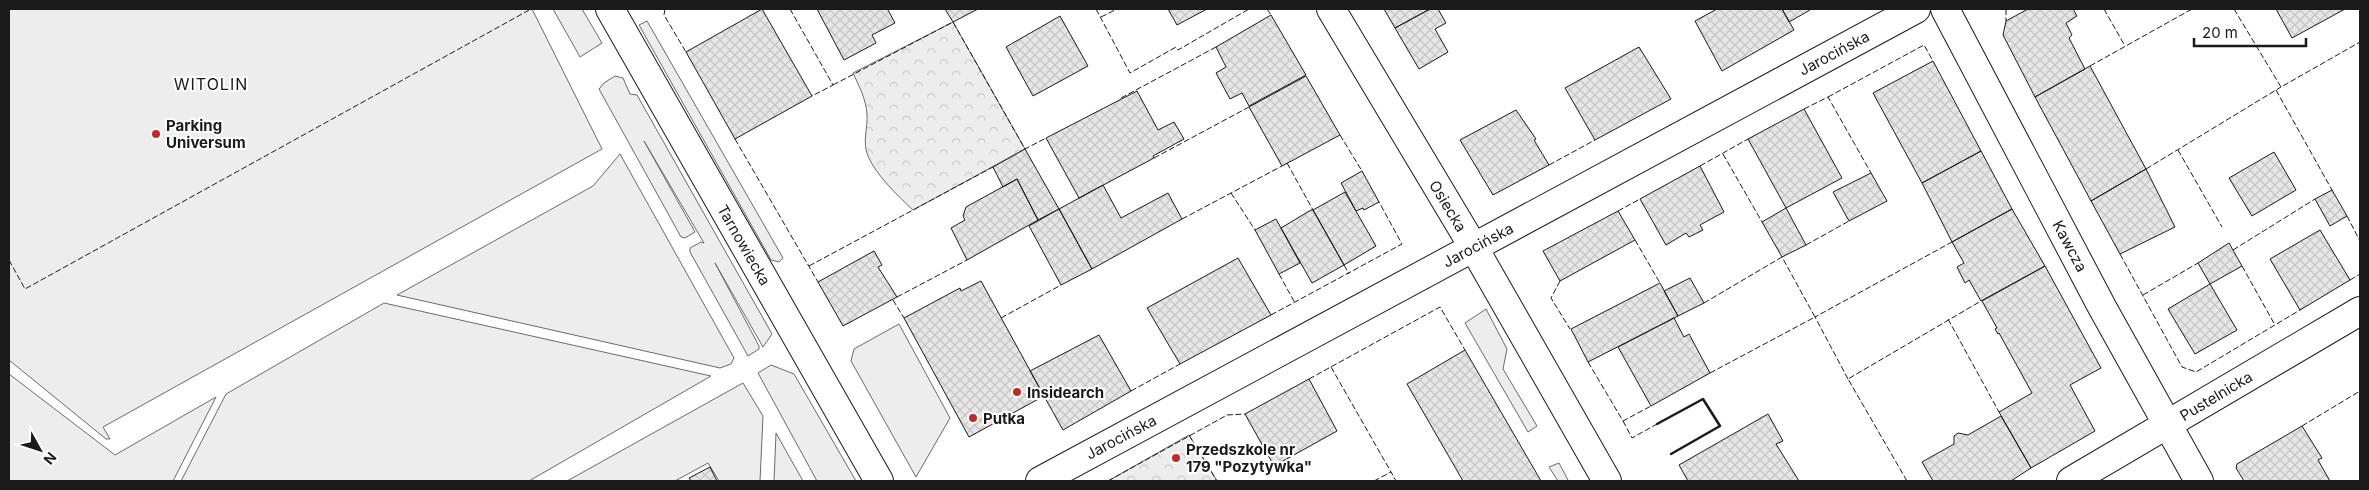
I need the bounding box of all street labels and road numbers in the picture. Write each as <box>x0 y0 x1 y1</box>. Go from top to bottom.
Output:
street label: Jarocińska <box>1796 27 1872 79</box>
street label: Osiecka <box>1425 177 1471 235</box>
street label: Tarnowiecka <box>713 201 775 289</box>
street label: Kawcza <box>2049 217 2091 275</box>
street label: Jarocińska <box>1440 219 1516 271</box>
street label: Pustelnicka <box>2176 367 2256 425</box>
street label: Jarocińska <box>1083 411 1159 463</box>

